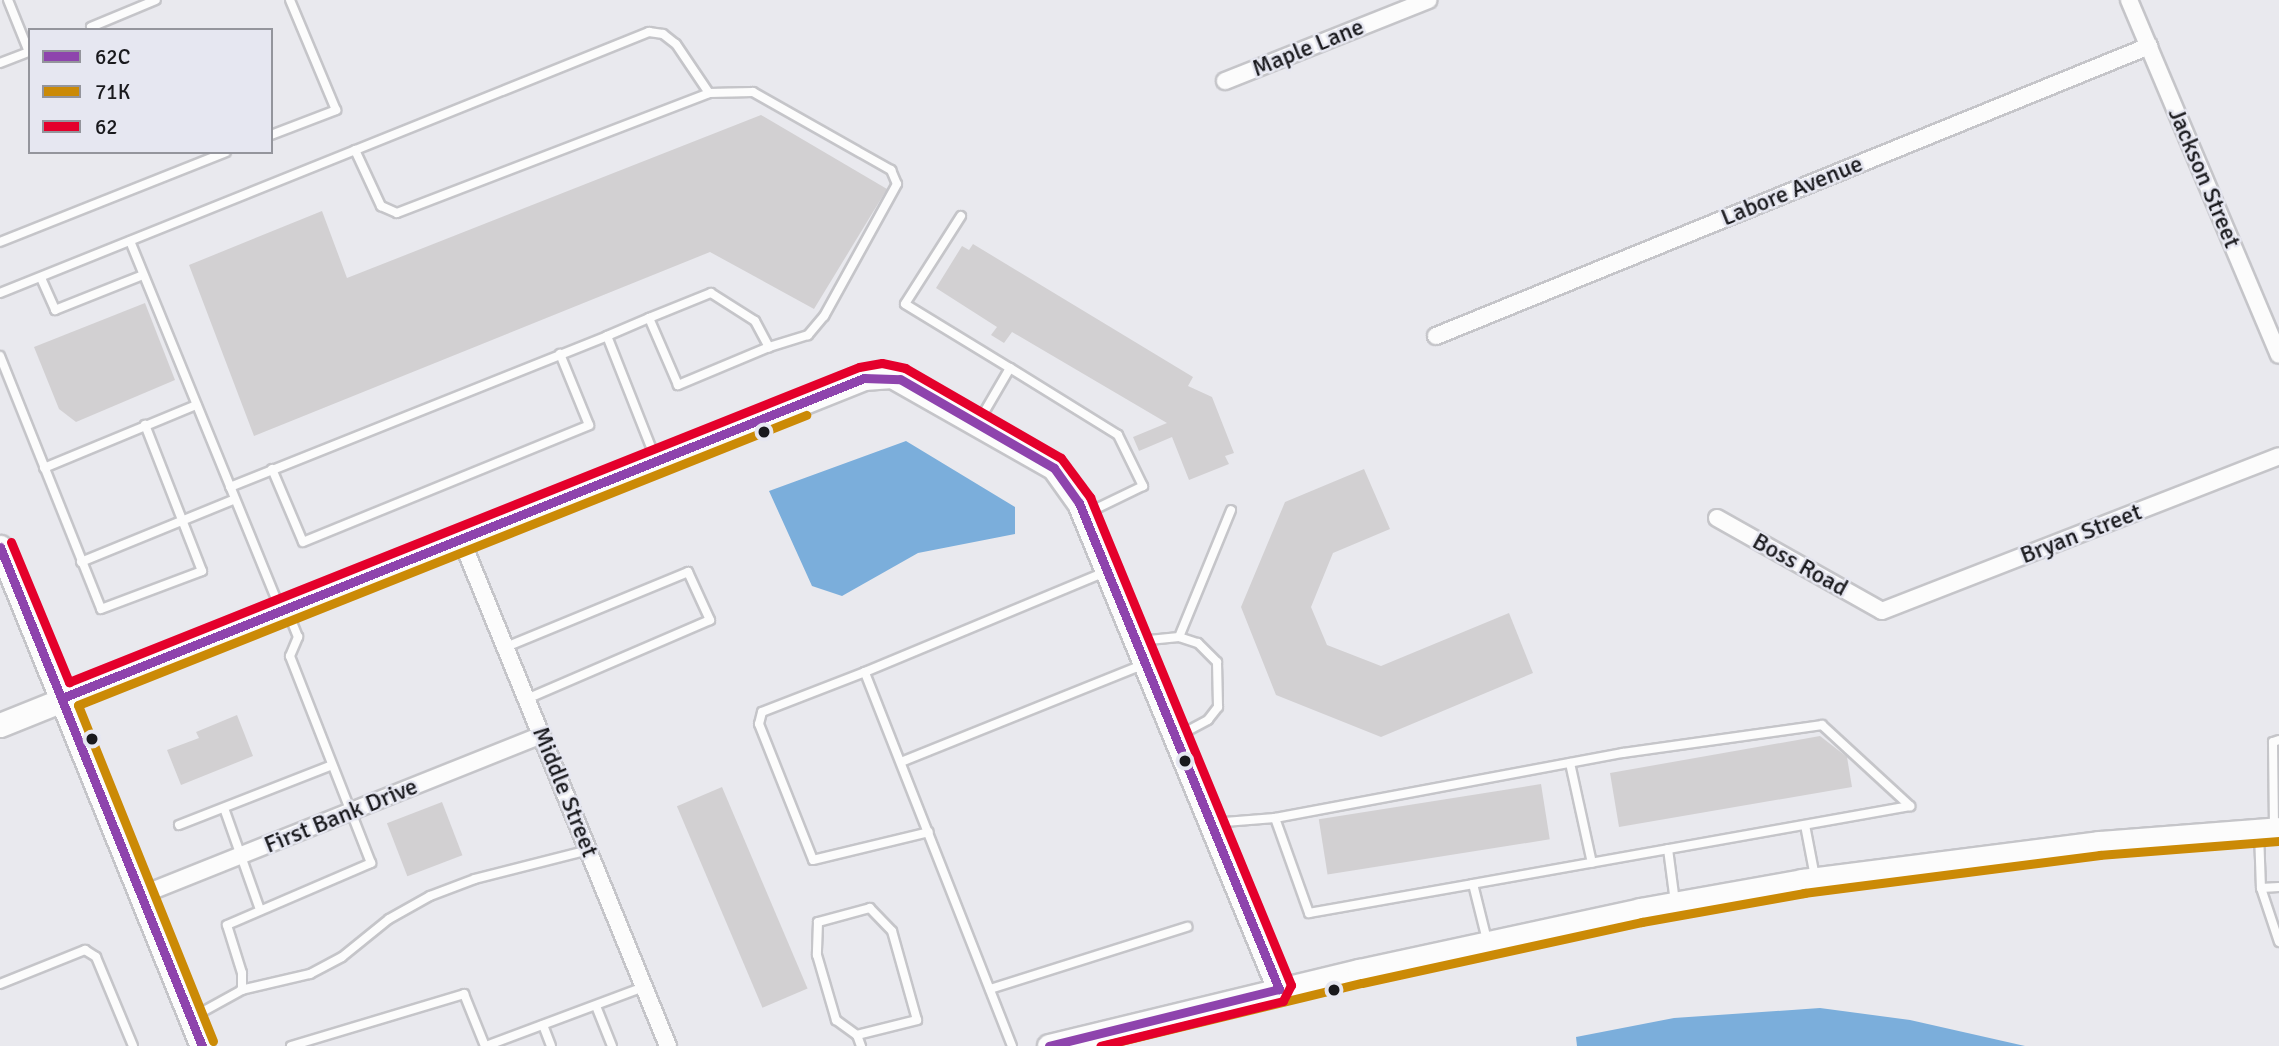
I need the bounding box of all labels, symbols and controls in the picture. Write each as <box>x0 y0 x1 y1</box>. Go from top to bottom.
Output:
street label: Maple Lane <box>1248 13 1368 83</box>
legend <box>28 28 273 154</box>
text: 62C <box>95 44 130 70</box>
text: 71K <box>95 79 130 105</box>
street label: Jackson Street <box>2162 104 2246 252</box>
text: 62 <box>95 114 118 140</box>
street label: Labore Avenue <box>1717 149 1867 233</box>
unlabelled marker <box>757 425 771 439</box>
street label: Bryan Street <box>2016 498 2146 570</box>
street label: Boss Road <box>1747 527 1853 603</box>
street label: Middle Street <box>526 723 604 861</box>
unlabelled marker <box>85 732 99 746</box>
unlabelled marker <box>1178 754 1192 768</box>
street label: First Bank Drive <box>260 772 422 860</box>
unlabelled marker <box>1327 983 1341 997</box>

